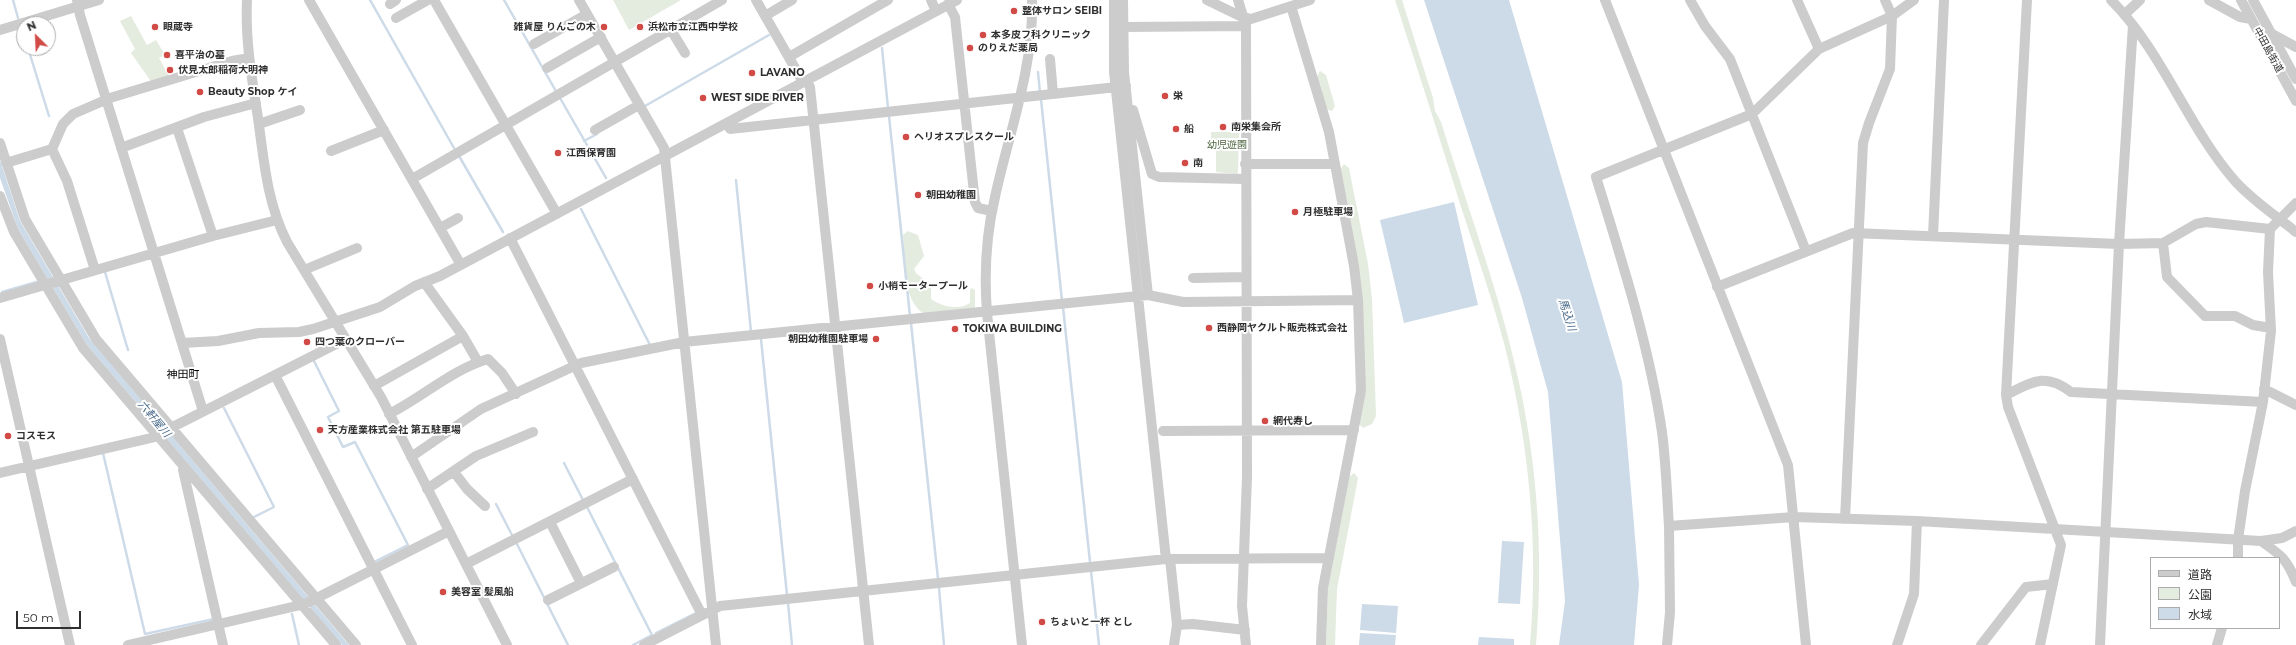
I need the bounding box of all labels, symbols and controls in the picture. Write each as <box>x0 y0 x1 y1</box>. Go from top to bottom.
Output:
place label: 整体サロン SEIBI <box>1022 5 1102 17</box>
marker: 整体サロン SEIBI <box>1009 6 1019 16</box>
north arrow <box>16 16 56 56</box>
text: N <box>25 18 38 34</box>
place label: 眼蔵寺 <box>163 21 193 33</box>
place label: 雑貨屋 りんごの木 <box>513 21 596 33</box>
place label: 浜松市立江西中学校 <box>648 21 738 33</box>
marker: 眼蔵寺 <box>150 22 160 32</box>
marker: 雑貨屋 りんごの木 <box>599 22 609 32</box>
marker: 浜松市立江西中学校 <box>635 22 645 32</box>
street label: 中田島街道 <box>2251 25 2285 75</box>
place label: 本多皮フ科クリニック <box>991 29 1091 41</box>
marker: 本多皮フ科クリニック <box>978 30 988 40</box>
place label: のりえだ薬局 <box>978 42 1038 54</box>
marker: のりえだ薬局 <box>965 43 975 53</box>
place label: 喜平治の墓 <box>175 49 225 61</box>
marker: 喜平治の墓 <box>162 50 172 60</box>
place label: 伏見太郎稲荷大明神 <box>178 64 268 76</box>
marker: 伏見太郎稲荷大明神 <box>165 65 175 75</box>
place label: LAVANO <box>760 67 805 79</box>
marker: LAVANO <box>747 68 757 78</box>
place label: Beauty Shop ケイ <box>208 86 297 98</box>
marker: Beauty Shop ケイ <box>195 87 205 97</box>
place label: 栄 <box>1173 90 1183 102</box>
marker: 栄 <box>1160 91 1170 101</box>
place label: WEST SIDE RIVER <box>711 92 804 104</box>
marker: WEST SIDE RIVER <box>698 93 708 103</box>
place label: 南栄集会所 <box>1231 121 1281 133</box>
marker: 南栄集会所 <box>1218 122 1228 132</box>
place label: 船 <box>1184 123 1194 135</box>
marker: 船 <box>1171 124 1181 134</box>
place label: ヘリオスプレスクール <box>914 131 1014 143</box>
marker: ヘリオスプレスクール <box>901 132 911 142</box>
park label: 幼児遊園 <box>1207 139 1247 151</box>
place label: 江西保育園 <box>566 147 616 159</box>
marker: 江西保育園 <box>553 148 563 158</box>
place label: 南 <box>1193 157 1203 169</box>
marker: 南 <box>1180 158 1190 168</box>
place label: 朝田幼稚園 <box>926 189 976 201</box>
marker: 朝田幼稚園 <box>913 190 923 200</box>
place label: 月極駐車場 <box>1303 206 1353 218</box>
marker: 月極駐車場 <box>1290 207 1300 217</box>
place label: 小梢モータープール <box>878 280 968 292</box>
marker: 小梢モータープール <box>865 281 875 291</box>
water label: 馬込川 <box>1556 297 1578 333</box>
place label: 西静岡ヤクルト販売株式会社 <box>1217 322 1347 334</box>
place label: TOKIWA BUILDING <box>963 323 1062 335</box>
marker: 西静岡ヤクルト販売株式会社 <box>1204 323 1214 333</box>
marker: TOKIWA BUILDING <box>950 324 960 334</box>
place label: 朝田幼稚園駐車場 <box>788 333 868 345</box>
marker: 朝田幼稚園駐車場 <box>871 334 881 344</box>
place label: 四つ葉のクローバー <box>315 336 405 348</box>
marker: 四つ葉のクローバー <box>302 337 312 347</box>
district label: 神田町 <box>167 368 199 382</box>
water label: 六軒屋川 <box>135 398 173 440</box>
place label: 網代寿し <box>1273 415 1313 427</box>
marker: 網代寿し <box>1260 416 1270 426</box>
place label: 天方産業株式会社 第五駐車場 <box>328 424 461 436</box>
marker: 天方産業株式会社 第五駐車場 <box>315 425 325 435</box>
place label: コスモス <box>16 430 56 442</box>
marker: コスモス <box>3 431 13 441</box>
legend <box>2150 557 2280 629</box>
text: 道路 <box>2188 567 2212 582</box>
place label: 美容室 髪風船 <box>451 586 514 598</box>
marker: 美容室 髪風船 <box>438 587 448 597</box>
text: 公園 <box>2188 587 2212 602</box>
scale bar <box>18 603 83 629</box>
text: 水域 <box>2188 607 2212 622</box>
text: 50 m <box>23 610 54 625</box>
place label: ちょいと一杯 とし <box>1050 616 1133 628</box>
marker: ちょいと一杯 とし <box>1037 617 1047 627</box>

